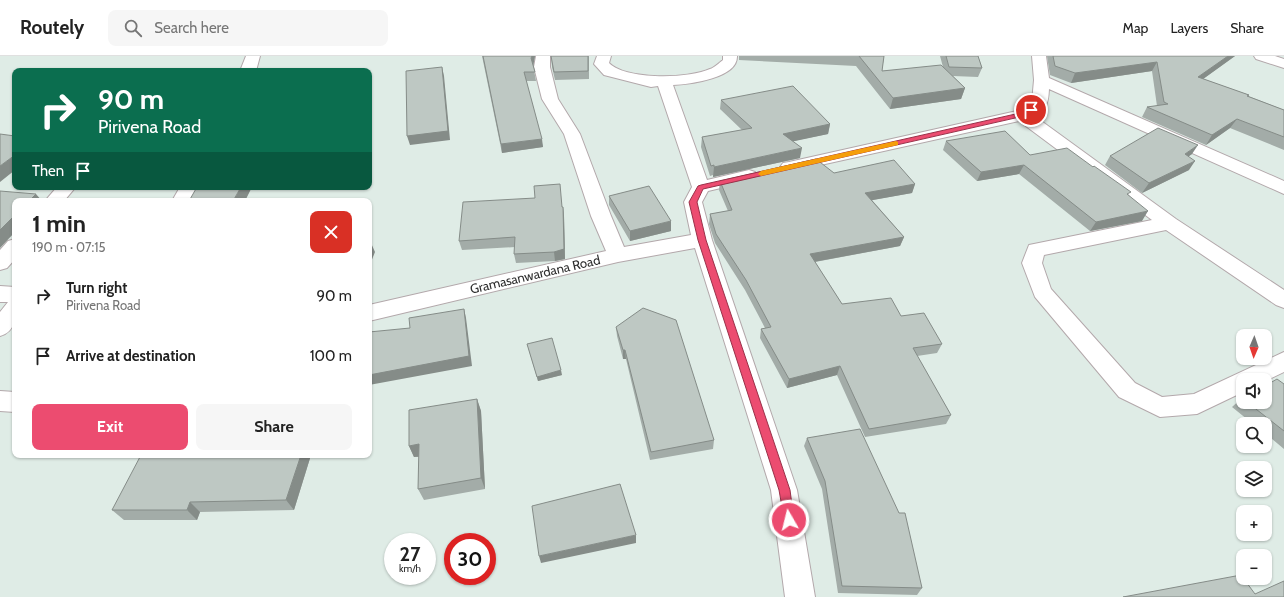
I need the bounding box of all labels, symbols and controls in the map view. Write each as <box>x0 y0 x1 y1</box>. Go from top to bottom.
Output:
search box <box>108 10 388 46</box>
text: Routely <box>20 16 84 39</box>
icon: search <box>122 17 144 39</box>
text: Search here <box>154 19 229 37</box>
text: Map <box>1123 19 1148 37</box>
text: Layers <box>1170 19 1208 37</box>
text: Share <box>1230 19 1264 37</box>
text: 90 m <box>98 82 164 116</box>
icon: right <box>32 84 84 136</box>
pin <box>1014 93 1048 127</box>
icon: arrive <box>1020 99 1042 121</box>
text: Pirivena Road <box>98 116 201 138</box>
icon: arrive <box>72 160 94 182</box>
text: Then <box>32 162 64 180</box>
text: 1 min <box>32 209 86 238</box>
button: close <box>310 211 352 253</box>
text: 190 m · 07:15 <box>32 239 105 255</box>
street label: Gramasanwardana Road <box>468 251 602 297</box>
text: Turn right <box>66 279 127 297</box>
icon: right <box>32 285 54 307</box>
text: 90 m <box>316 287 352 305</box>
text: Pirivena Road <box>66 297 141 313</box>
north arrow <box>1236 329 1272 365</box>
map controls <box>1236 329 1272 585</box>
icon: arrive <box>32 345 54 367</box>
text: Arrive at destination <box>66 347 196 365</box>
text: 100 m <box>310 347 352 365</box>
button: sound <box>1236 373 1272 409</box>
button: Exit <box>32 404 188 450</box>
button: Share <box>196 404 352 450</box>
button: search <box>1236 417 1272 453</box>
button: layers <box>1236 461 1272 497</box>
position arrow <box>768 499 810 541</box>
button: + <box>1236 505 1272 541</box>
speed limit sign: 30 <box>444 533 496 585</box>
text: 27 <box>400 542 420 566</box>
button: − <box>1236 549 1272 585</box>
text: km/h <box>399 562 421 575</box>

